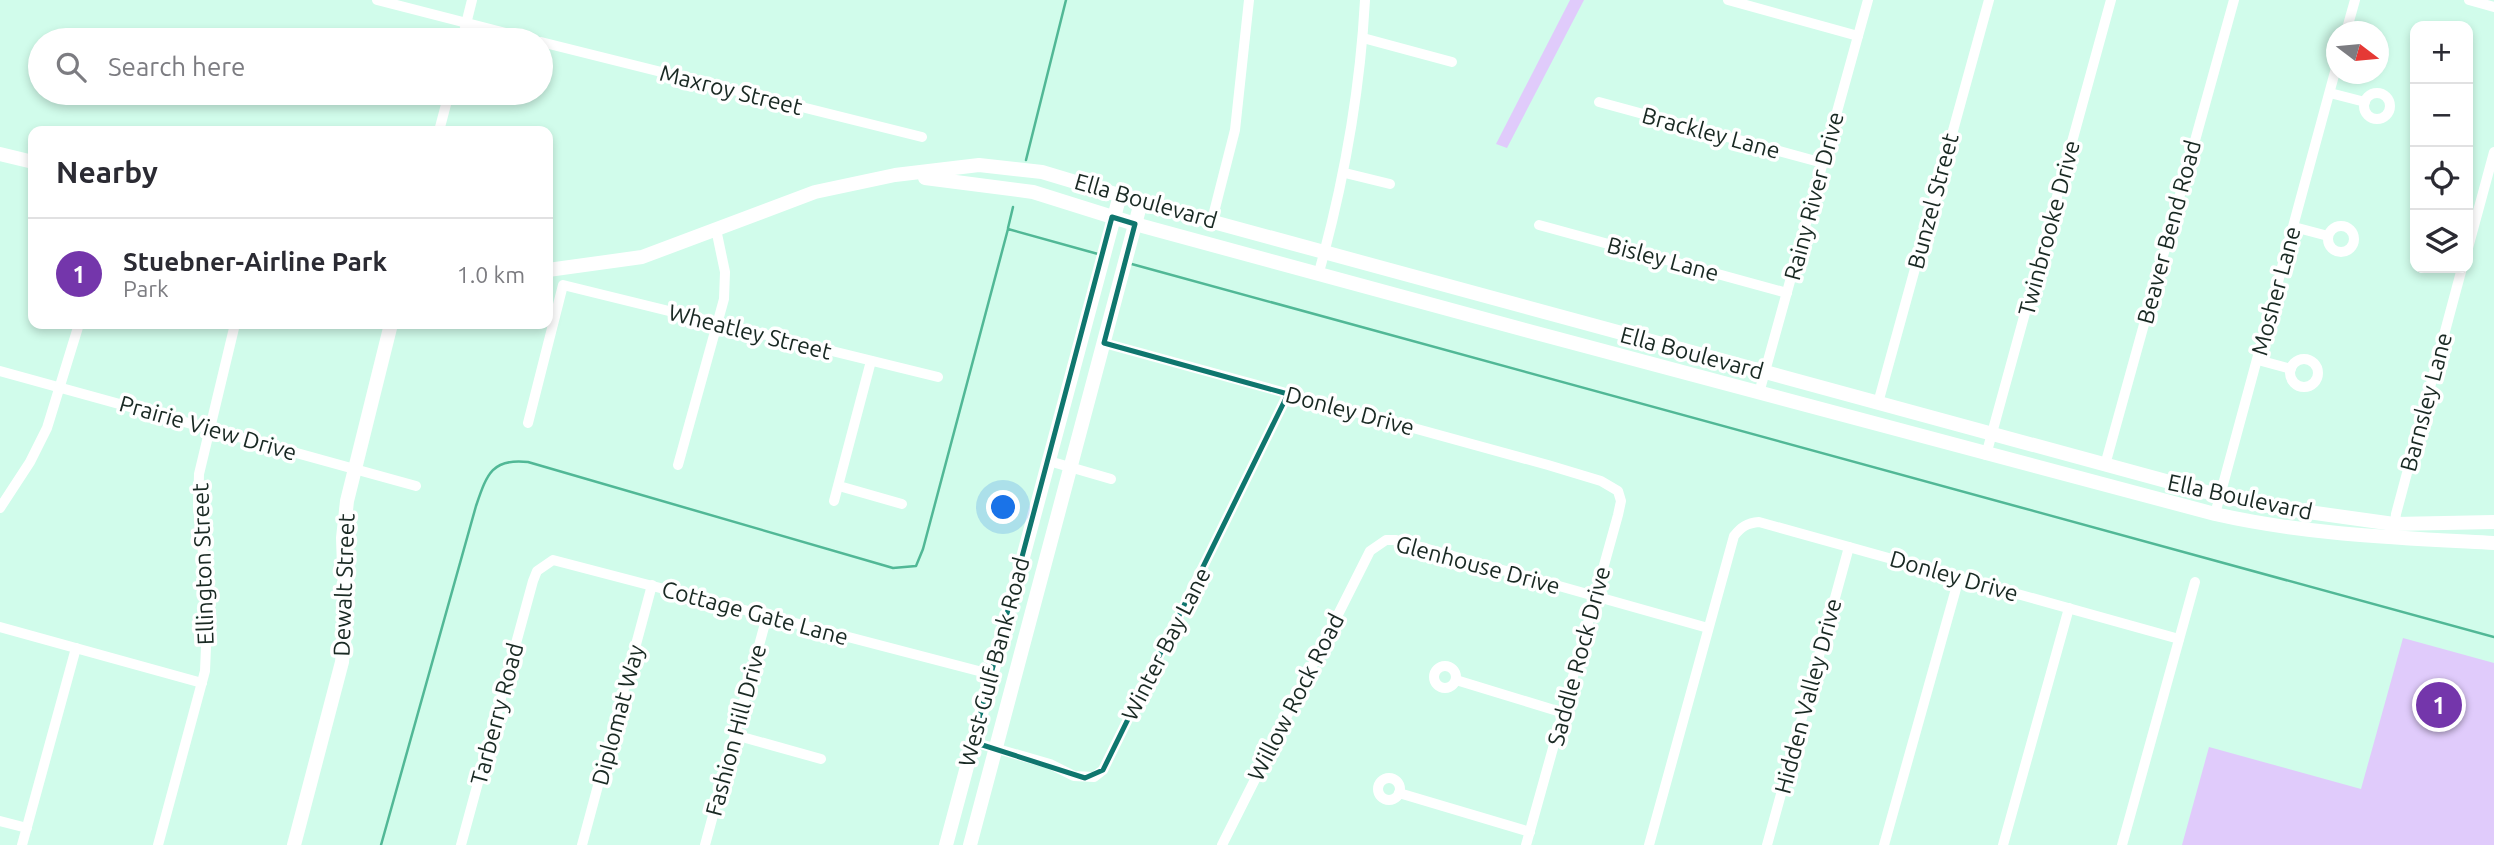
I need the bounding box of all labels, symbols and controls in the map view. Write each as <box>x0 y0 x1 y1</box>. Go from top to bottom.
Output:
north arrow <box>2326 21 2389 84</box>
map controls <box>2410 21 2473 273</box>
button: + <box>2410 21 2473 84</box>
search box <box>28 28 553 105</box>
icon: search <box>52 48 90 86</box>
text: Search here <box>108 52 245 81</box>
street label: Maxroy Street <box>657 60 805 119</box>
button: − <box>2410 84 2473 147</box>
street label: Brackley Lane <box>1639 102 1783 163</box>
street label: Rainy River Drive <box>1779 109 1848 283</box>
street label: Bunzel Street <box>1902 130 1963 271</box>
street label: Beaver Bend Road <box>2132 137 2205 326</box>
street label: Twinbrooke Drive <box>2013 138 2084 318</box>
button: locate <box>2410 147 2473 210</box>
text: Nearby <box>56 155 158 189</box>
street label: Ella Boulevard <box>1072 168 1220 233</box>
button: layers <box>2410 210 2473 273</box>
street label: Mosher Lane <box>2246 224 2305 358</box>
street label: Bisley Lane <box>1605 232 1722 285</box>
text: Stuebner-Airline Park <box>123 247 387 276</box>
text: 1 <box>73 262 85 287</box>
text: 1.0 km <box>457 262 525 287</box>
text: Park <box>123 276 169 301</box>
street label: Wheatley Street <box>666 299 834 364</box>
street label: Ella Boulevard <box>1618 321 1766 384</box>
street label: Barnsley Lane <box>2395 330 2456 474</box>
street label: Donley Drive <box>1283 381 1417 440</box>
street label: Prairie View Drive <box>117 390 300 465</box>
street label: Ella Boulevard <box>2166 469 2315 524</box>
street label: Ellington Street <box>187 483 218 645</box>
your location <box>986 490 1020 524</box>
street label: Dewalt Street <box>329 513 358 657</box>
street label: Glenhouse Drive <box>1393 531 1563 598</box>
street label: Donley Drive <box>1887 545 2021 606</box>
street label: West Gulf Bank Road <box>954 554 1034 769</box>
street label: Winter Bay Lane <box>1116 563 1215 724</box>
street label: Saddle Rock Drive <box>1543 564 1614 748</box>
street label: Cottage Gate Lane <box>659 576 851 649</box>
street label: Hidden Valley Drive <box>1769 595 1846 796</box>
street label: Willow Rock Road <box>1243 609 1349 785</box>
street label: Tarberry Road <box>466 640 527 788</box>
street label: Fashion Hill Drive <box>701 641 770 819</box>
street label: Diplomat Way <box>587 642 648 788</box>
pin: 1 <box>2416 679 2462 731</box>

